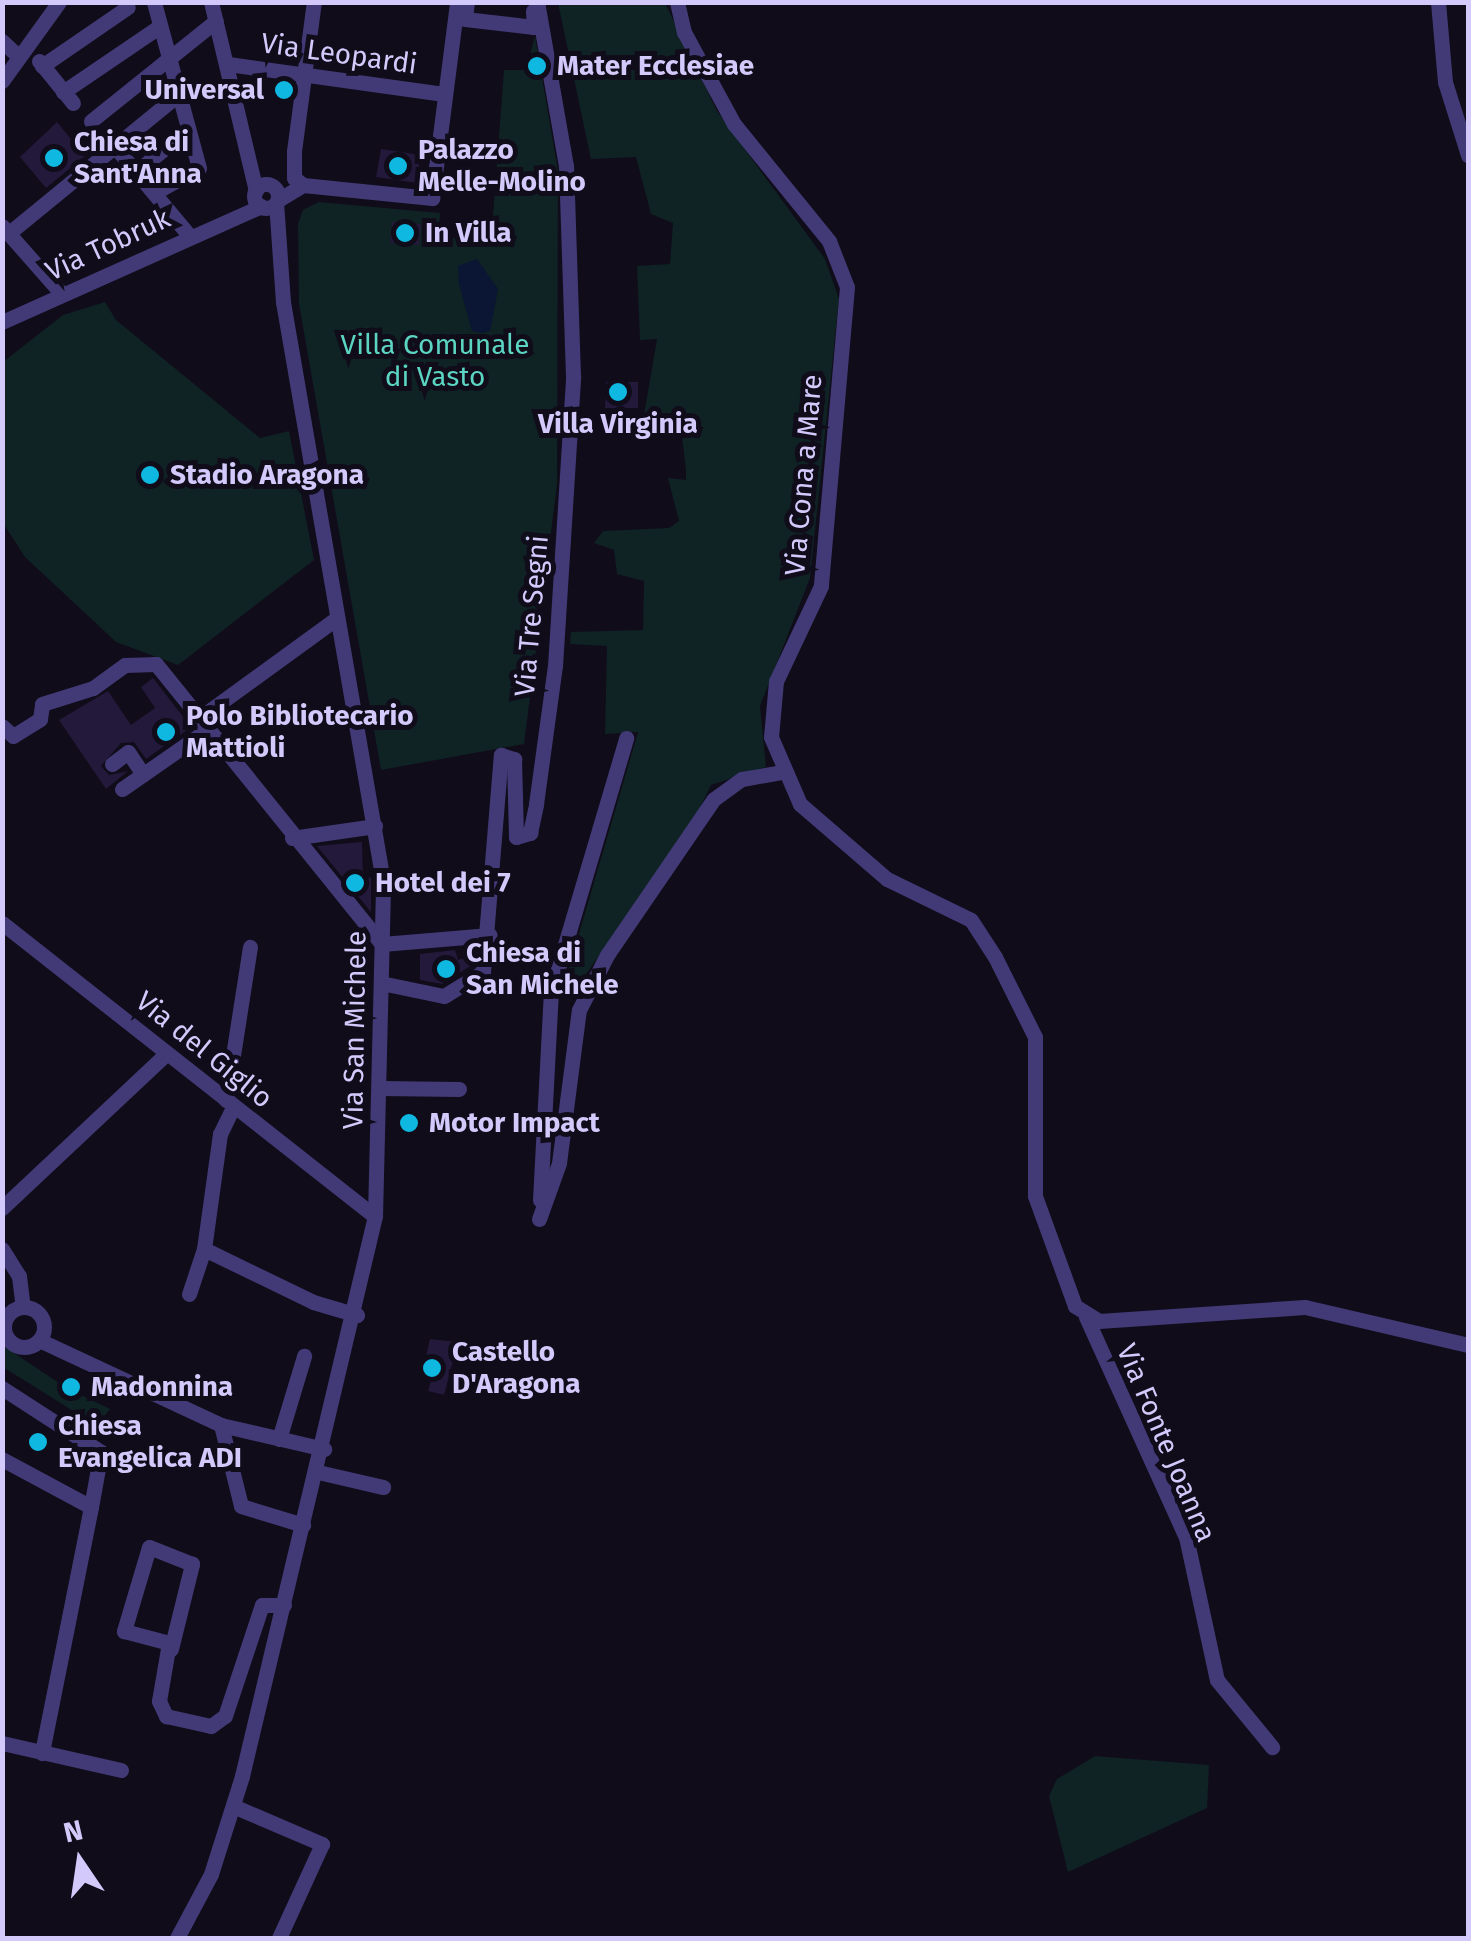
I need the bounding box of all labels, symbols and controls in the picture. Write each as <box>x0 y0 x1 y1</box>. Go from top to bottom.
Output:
street label: Via Leopardi <box>259 26 419 82</box>
place label: Mater Ecclesiae <box>557 49 754 83</box>
marker: Mater Ecclesiae <box>526 55 548 77</box>
place label: Universal <box>145 73 264 107</box>
marker: Universal <box>273 79 295 101</box>
place label: Chiesa di Sant'Anna <box>74 125 202 191</box>
place label: Palazzo Melle-Molino <box>418 133 586 199</box>
marker: Chiesa di Sant'Anna <box>43 147 65 169</box>
marker: Palazzo Melle-Molino <box>387 155 409 177</box>
street label: Via Tobruk <box>40 202 176 288</box>
place label: In Villa <box>425 216 512 250</box>
marker: In Villa <box>394 222 416 244</box>
park label: Villa Comunale di Vasto <box>341 328 529 394</box>
street label: Via Cona a Mare <box>778 373 830 577</box>
marker: Villa Virginia <box>607 381 629 403</box>
place label: Villa Virginia <box>538 407 698 441</box>
place label: Stadio Aragona <box>170 458 364 492</box>
marker: Stadio Aragona <box>139 464 161 486</box>
street label: Via Tre Segni <box>508 534 556 698</box>
place label: Polo Bibliotecario Mattioli <box>186 699 414 765</box>
marker: Polo Bibliotecario Mattioli <box>155 721 177 743</box>
place label: Hotel dei 7 <box>375 866 511 900</box>
marker: Hotel dei 7 <box>344 872 366 894</box>
street label: Via San Michele <box>336 930 374 1130</box>
place label: Chiesa di San Michele <box>466 936 619 1002</box>
marker: Chiesa di San Michele <box>435 958 457 980</box>
street label: Via del Giglio <box>129 985 279 1115</box>
place label: Motor Impact <box>429 1106 600 1140</box>
marker: Motor Impact <box>398 1112 420 1134</box>
place label: Castello D'Aragona <box>452 1335 581 1401</box>
street label: Via Fonte Joanna <box>1109 1339 1223 1547</box>
marker: Castello D'Aragona <box>421 1357 443 1379</box>
place label: Madonnina <box>91 1370 233 1404</box>
marker: Madonnina <box>60 1376 82 1398</box>
place label: Chiesa Evangelica ADI <box>58 1409 242 1475</box>
marker: Chiesa Evangelica ADI <box>27 1431 49 1453</box>
north arrow <box>30 1811 130 1911</box>
text: N <box>60 1813 86 1849</box>

